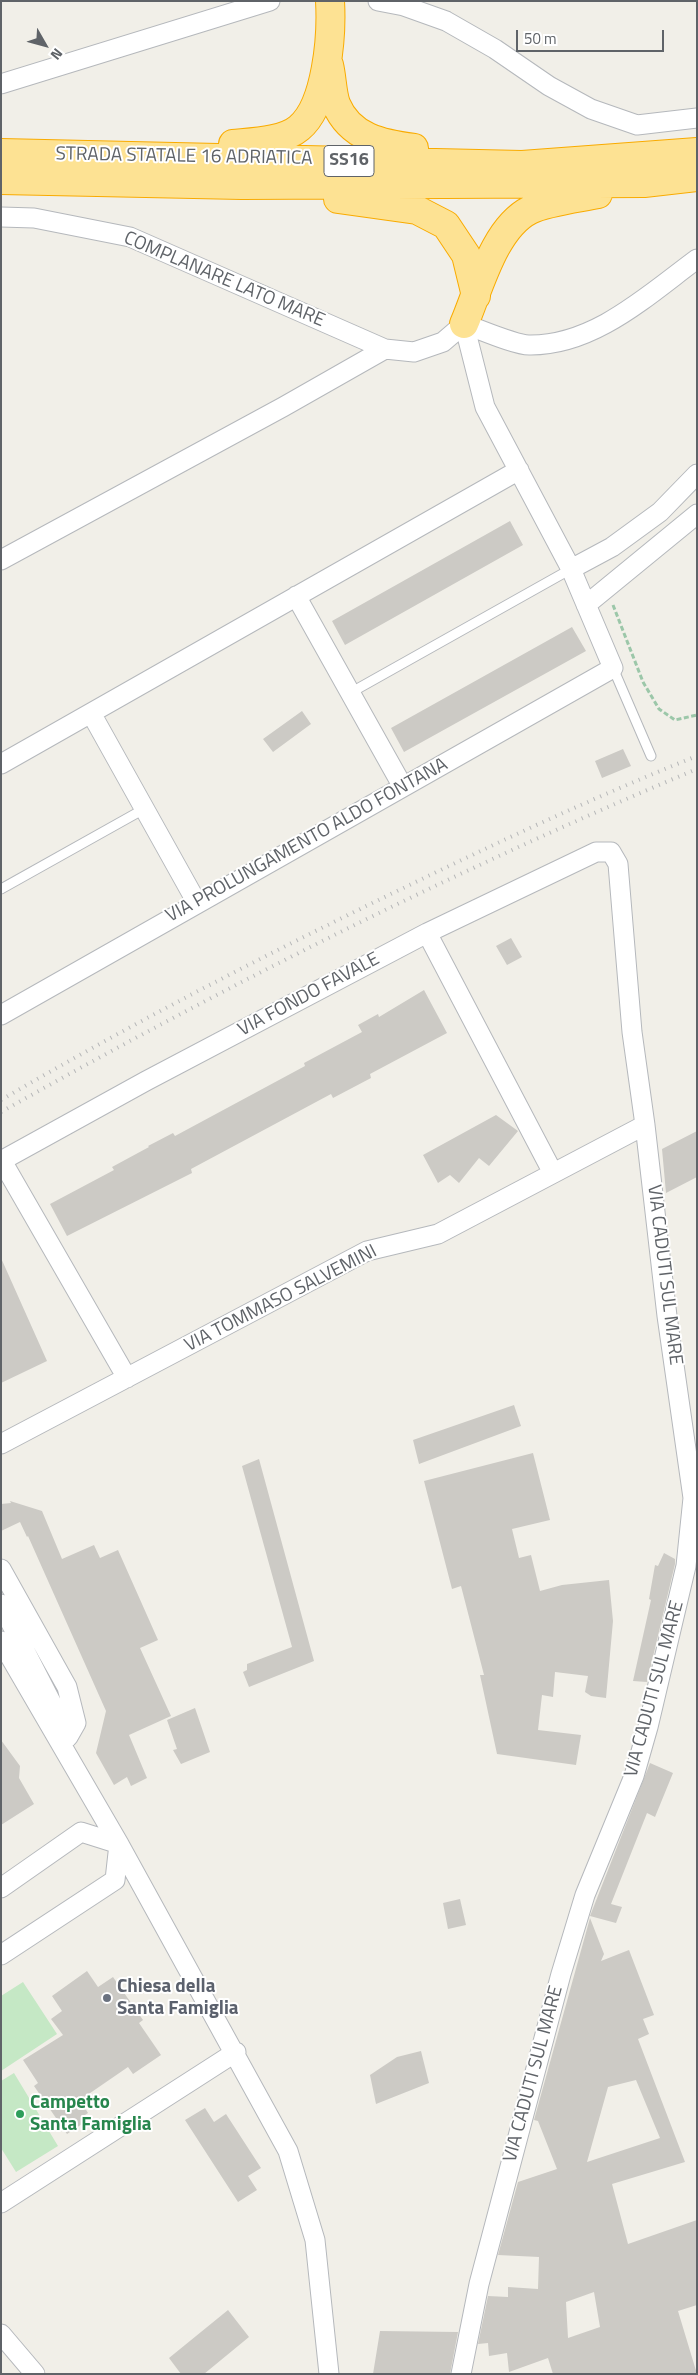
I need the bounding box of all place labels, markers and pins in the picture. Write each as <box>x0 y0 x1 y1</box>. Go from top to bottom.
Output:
place label: Chiesa della Santa Famiglia <box>117 1976 239 2020</box>
marker: Chiesa della Santa Famiglia <box>101 1992 113 2004</box>
place label: Campetto Santa Famiglia <box>30 2092 152 2136</box>
marker: Campetto Santa Famiglia <box>14 2108 26 2120</box>

